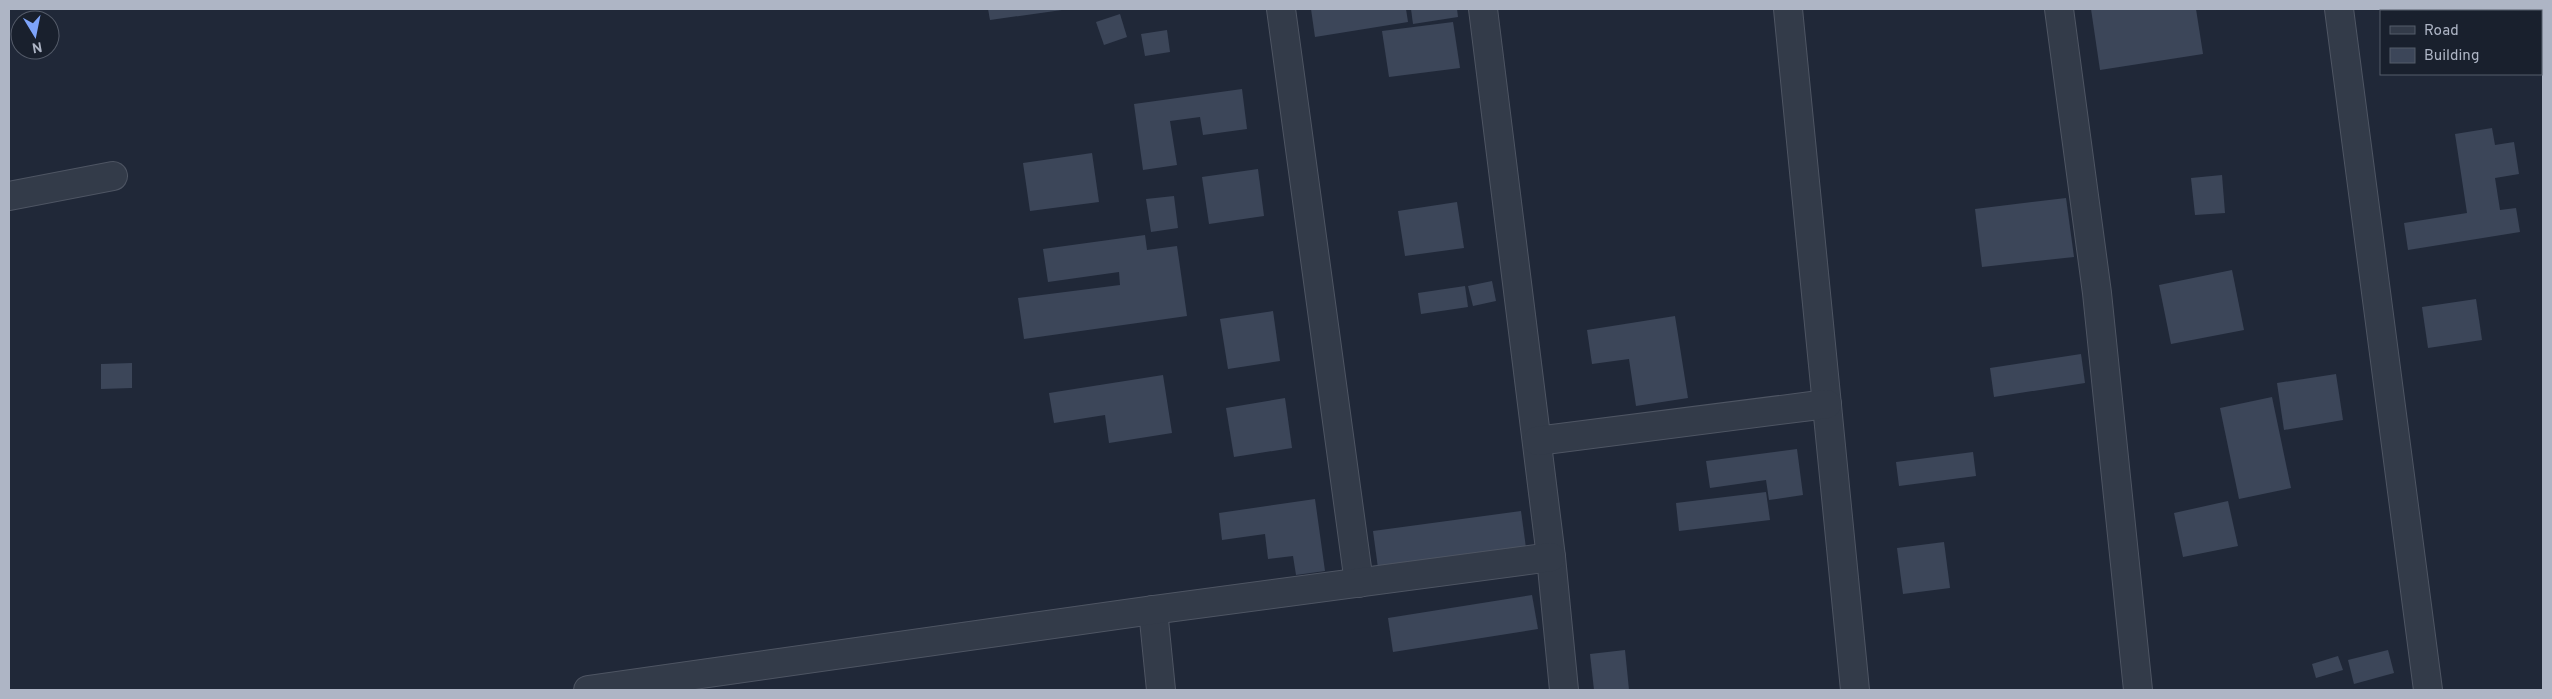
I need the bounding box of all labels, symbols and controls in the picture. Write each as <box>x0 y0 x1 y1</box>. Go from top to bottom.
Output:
north arrow <box>10 10 60 60</box>
legend <box>2380 10 2542 75</box>
text: Road <box>2424 22 2459 41</box>
text: N <box>31 37 43 56</box>
text: Building <box>2424 47 2479 66</box>

